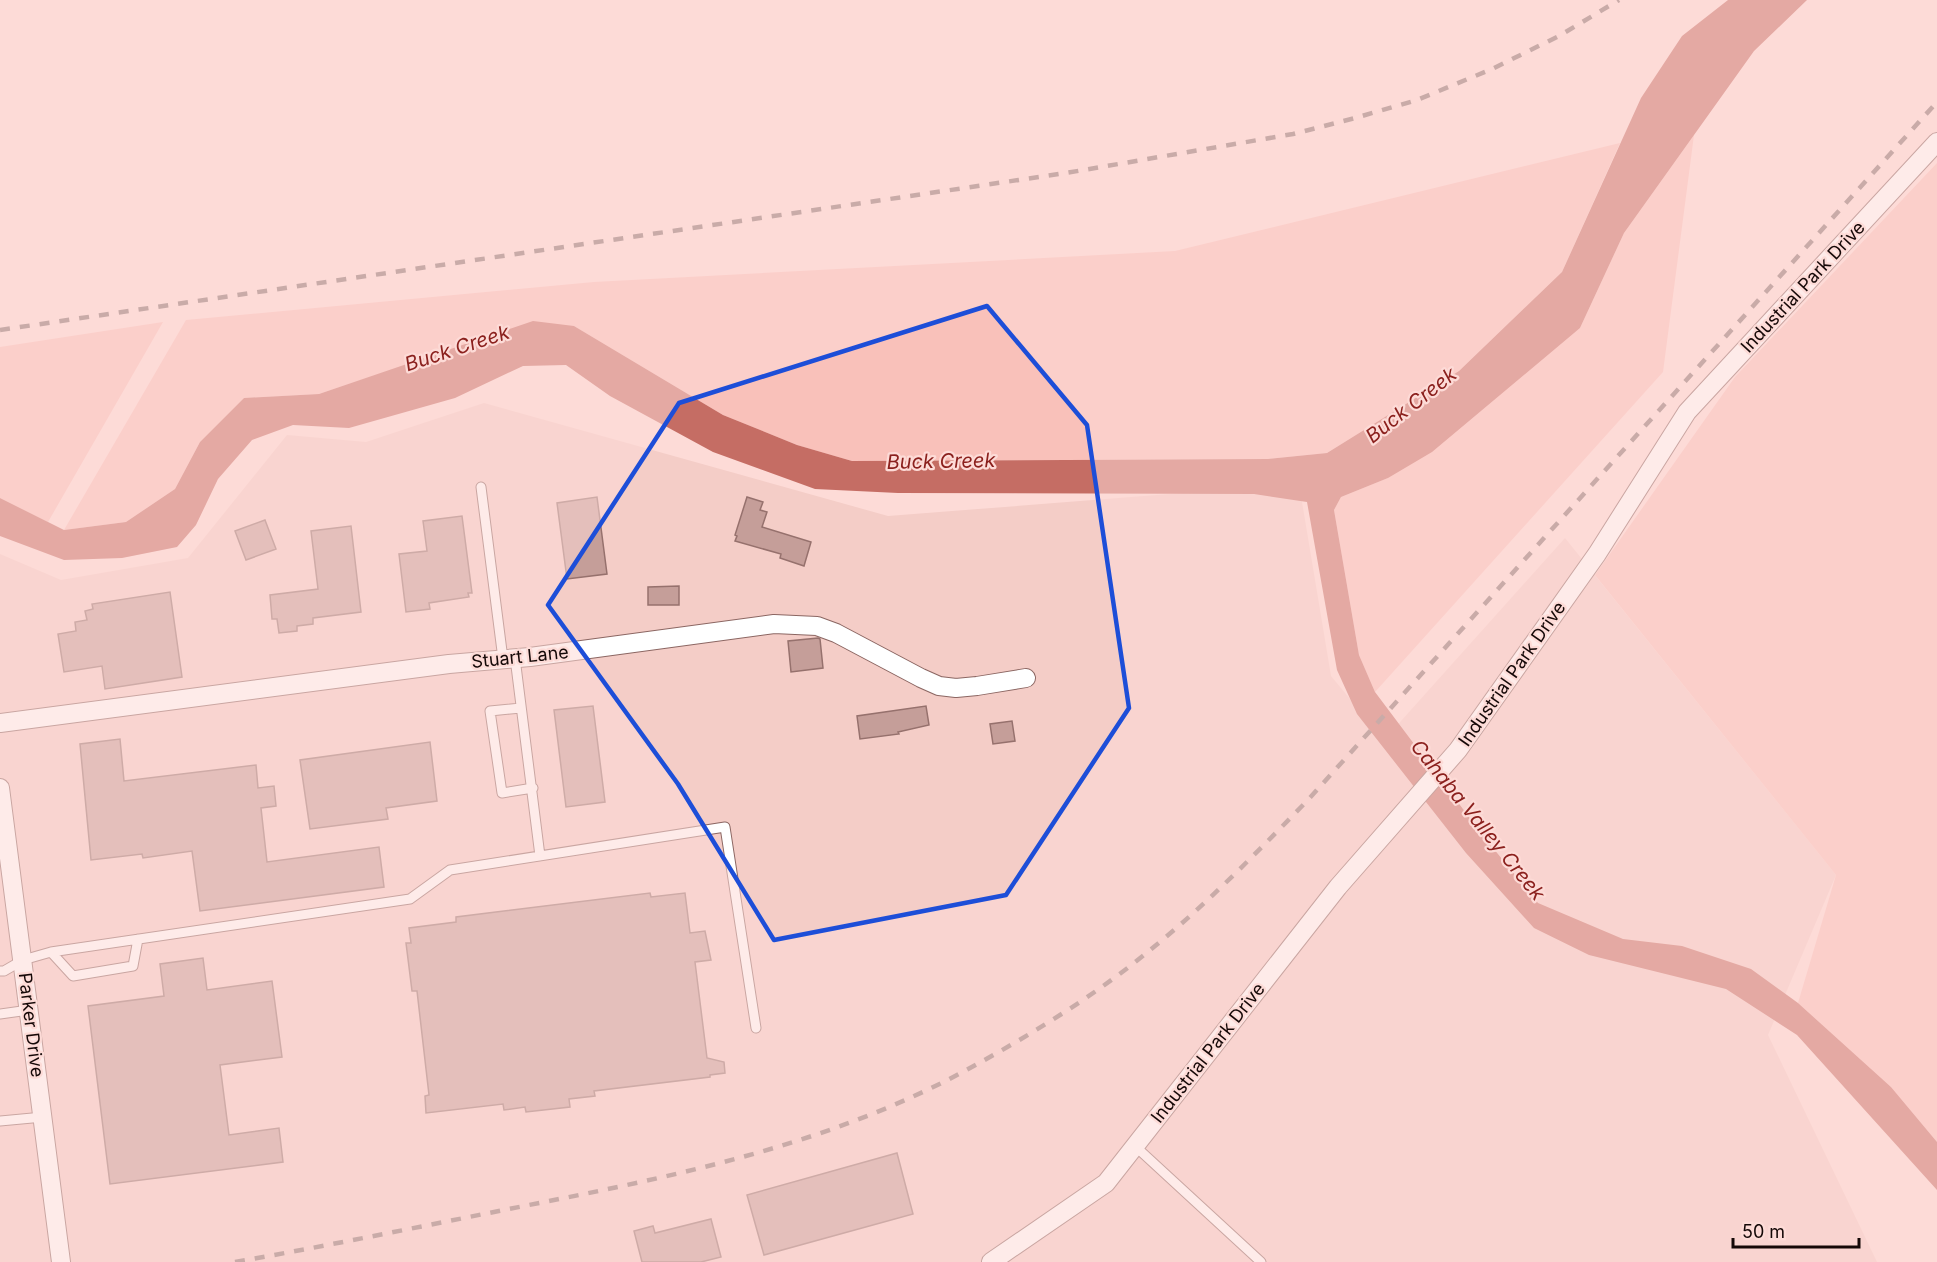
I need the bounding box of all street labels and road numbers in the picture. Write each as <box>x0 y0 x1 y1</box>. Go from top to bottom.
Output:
street label: Industrial Park Drive <box>1736 217 1869 357</box>
street label: Industrial Park Drive <box>1454 597 1569 750</box>
street label: Stuart Lane <box>470 641 570 672</box>
street label: Parker Drive <box>15 971 48 1078</box>
street label: Industrial Park Drive <box>1146 979 1269 1127</box>

